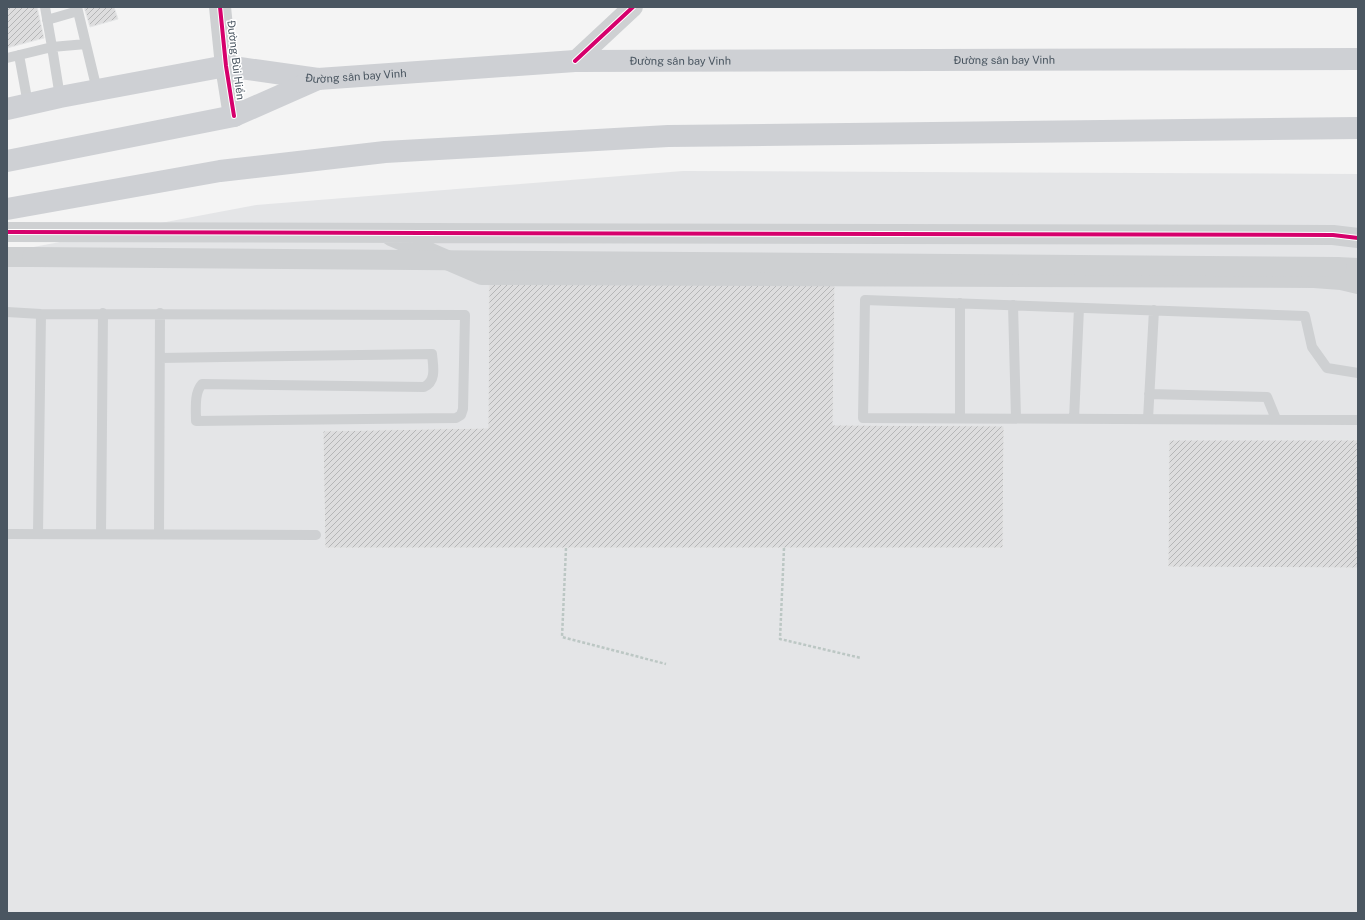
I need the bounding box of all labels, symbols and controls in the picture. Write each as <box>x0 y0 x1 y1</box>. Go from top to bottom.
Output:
street label: Đường Bùi Hiển <box>225 19 247 101</box>
street label: Đường sân bay Vinh <box>953 54 1055 66</box>
street label: Đường sân bay Vinh <box>629 55 731 67</box>
street label: Đường sân bay Vinh <box>304 67 407 85</box>

